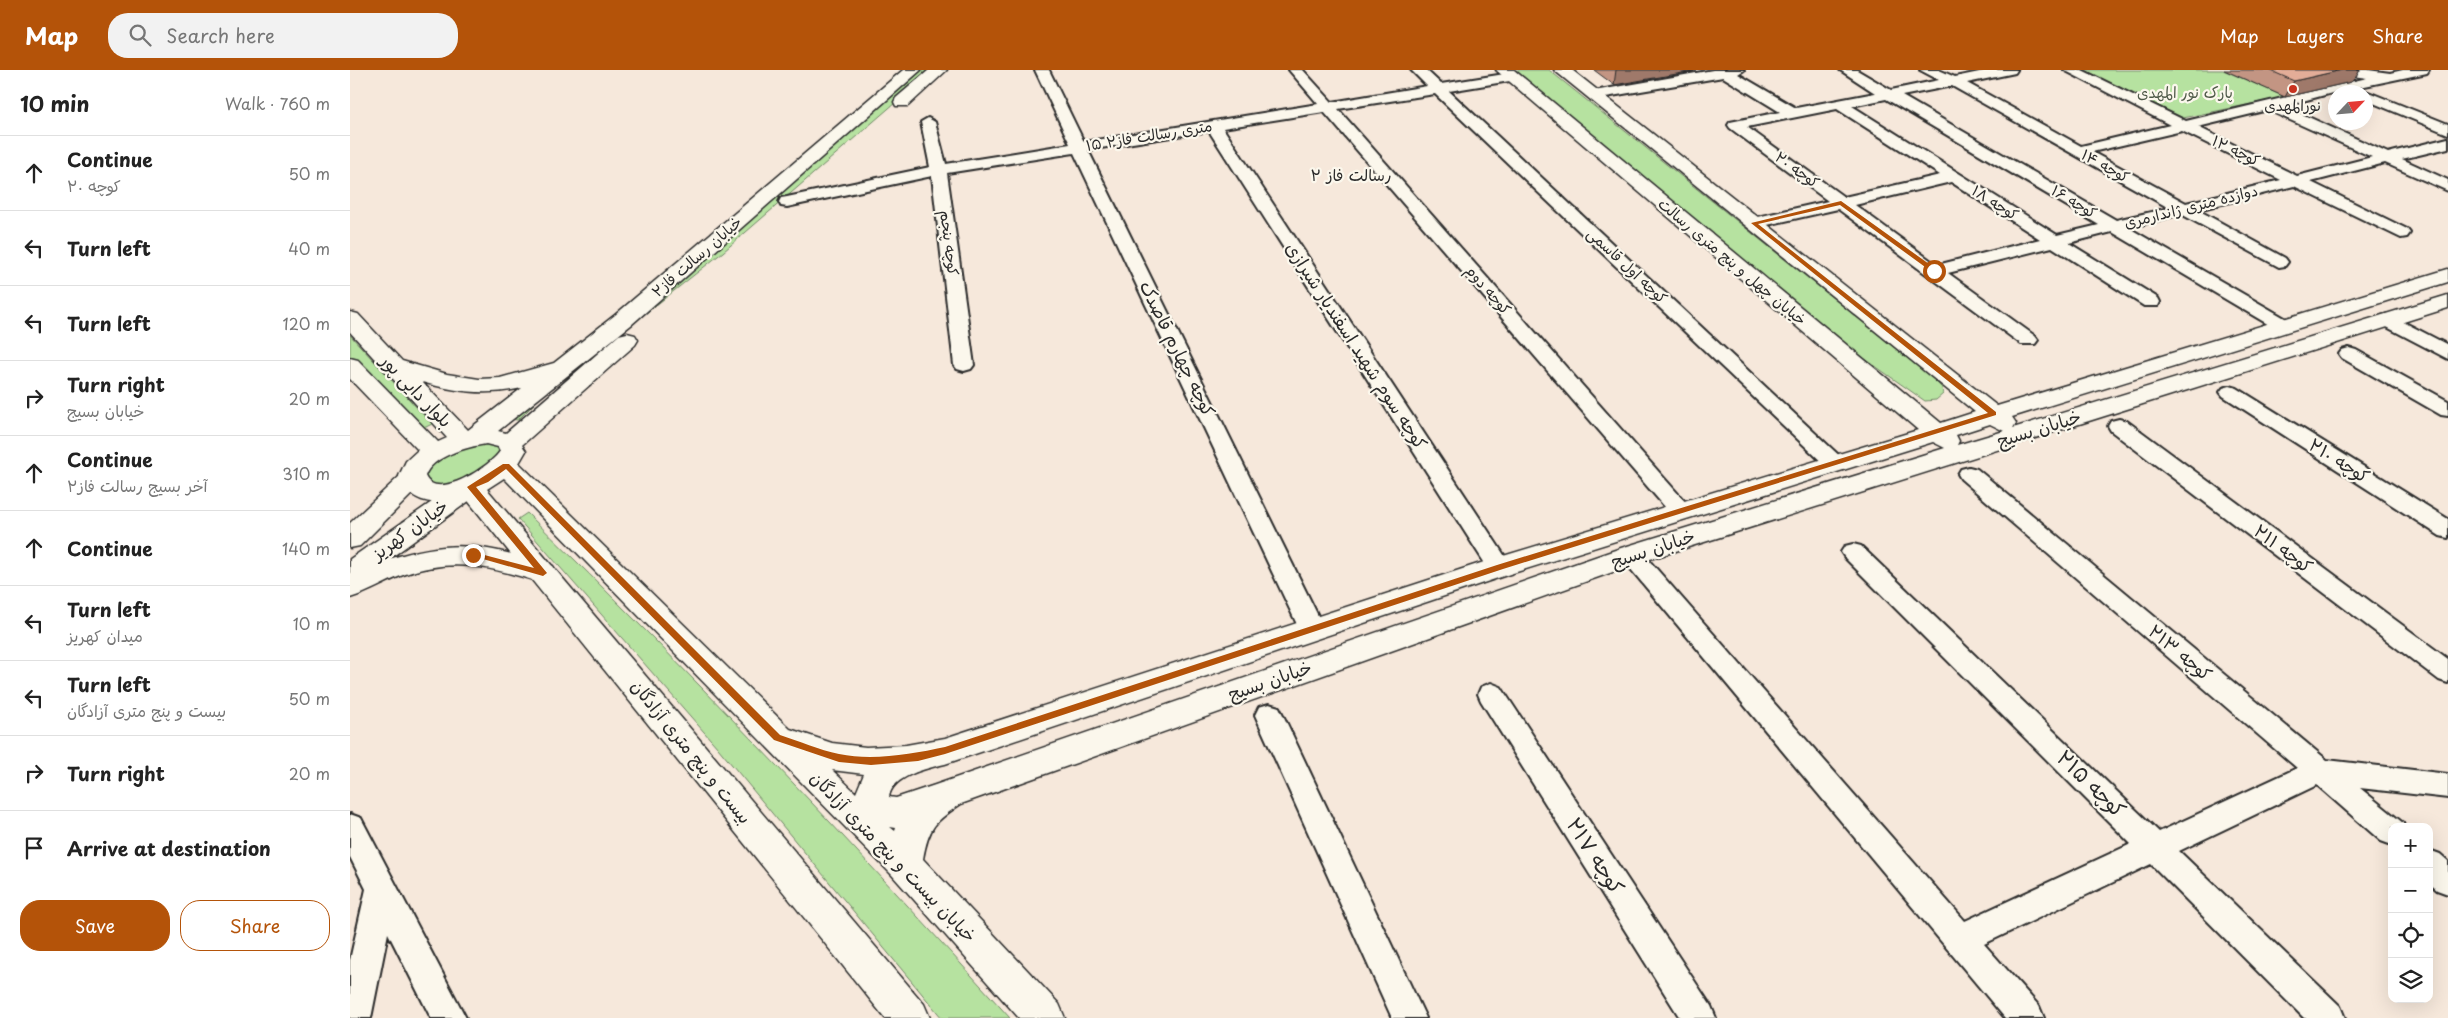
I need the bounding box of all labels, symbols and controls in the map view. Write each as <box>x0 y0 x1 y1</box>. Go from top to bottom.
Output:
search box <box>108 13 458 58</box>
text: Map <box>25 17 78 53</box>
icon: search <box>126 21 154 49</box>
text: Search here <box>166 21 275 49</box>
text: Map <box>2220 22 2259 49</box>
text: Layers <box>2287 22 2344 49</box>
text: Share <box>2372 22 2423 49</box>
park label: پارک نور المهدی <box>2137 80 2233 103</box>
marker: نورالمهدی <box>2287 83 2299 95</box>
north arrow <box>2328 85 2373 130</box>
text: 10 min <box>20 87 90 119</box>
text: Walk · 760 m <box>225 91 330 115</box>
place label: نورالمهدی <box>2264 93 2322 116</box>
street label: ۱۵ متری رسالت فاز۲ <box>1084 113 1214 156</box>
street label: ۱۲ کوچه <box>2209 128 2265 171</box>
street label: ‍‍ ۱۴ کوچه <box>2073 140 2134 188</box>
text: Continue <box>67 145 153 173</box>
street label: ۲۰ کوچه <box>1771 145 1825 193</box>
icon: ahead <box>20 159 48 187</box>
text: 50 m <box>289 161 330 185</box>
district label: رسالت فاز ۲ <box>1310 162 1392 186</box>
text: ۲۰ کوچه <box>67 173 121 197</box>
street label: ۱۸ کوچه <box>1968 178 2024 225</box>
street label: ۱۶ کوچه <box>2047 178 2102 223</box>
street label: دوازده متری ژاندارمری <box>2121 178 2260 233</box>
street label: خیابان چهل و پنج متری رسالت <box>1654 192 1812 330</box>
street label: کوچه پنجم <box>933 209 966 277</box>
street label: خیابان رسالت فاز۲ <box>646 210 746 302</box>
street label: کوچه اول قاسمی <box>1583 221 1673 308</box>
icon: left <box>20 234 48 262</box>
text: Turn left <box>67 234 151 262</box>
text: 40 m <box>288 236 330 260</box>
street label: کوچه سوم شهید اسفندیار شیرازی <box>1278 236 1435 456</box>
street label: کوچه دوم <box>1459 259 1517 320</box>
route start <box>1923 260 1946 283</box>
street label: کوچه چهارم قاصدک <box>1132 276 1223 422</box>
icon: left <box>20 309 48 337</box>
text: Turn left <box>67 309 151 337</box>
text: 120 m <box>283 311 330 335</box>
street label: بلوار دایی پور <box>374 346 459 433</box>
text: Turn right <box>67 370 165 398</box>
icon: right <box>20 384 48 412</box>
text: 20 m <box>289 386 330 410</box>
text: خیابان بسیج <box>67 398 144 422</box>
street label: خیابان بسیج <box>1993 402 2084 453</box>
street label: ۲۱۰ کوچه <box>2304 430 2376 489</box>
text: Continue <box>67 445 153 473</box>
icon: ahead <box>20 459 48 487</box>
text: 310 m <box>282 461 330 485</box>
text: آخر بسیج رسالت فاز۲ <box>67 473 208 497</box>
street label: خیابان کهریز <box>364 492 453 567</box>
street label: کوچه ۲۱۱ <box>2249 517 2319 579</box>
street label: خیابان بسیج <box>1607 521 1698 574</box>
icon: ahead <box>20 534 48 562</box>
text: Continue <box>67 534 153 562</box>
text: 140 m <box>282 536 330 560</box>
route end <box>462 544 485 567</box>
text: Turn left <box>67 595 151 623</box>
icon: left <box>20 609 48 637</box>
text: 10 m <box>293 611 330 635</box>
street label: کوچه ۲۱۳ <box>2143 617 2219 687</box>
text: میدان کهریز <box>67 623 143 647</box>
street label: خیابان بسیج <box>1224 653 1315 707</box>
text: Turn left <box>67 670 151 698</box>
street label: بیست و پنج متری آزادگان <box>625 673 759 829</box>
icon: left <box>20 684 48 712</box>
text: 50 m <box>289 686 330 710</box>
text: بیست و پنج متری آزادگان <box>67 698 226 722</box>
street label: کوچه ۲۱۵ <box>2050 741 2134 824</box>
icon: right <box>20 759 48 787</box>
text: Turn right <box>67 759 165 787</box>
text: 20 m <box>289 761 330 785</box>
street label: خیابان بیست و پنج متری آزادگان <box>805 764 983 948</box>
street label: کوچه ۲۱۷ <box>1560 810 1634 900</box>
map controls <box>2388 823 2433 1003</box>
button: + <box>2388 823 2433 868</box>
icon: arrive <box>20 834 48 862</box>
text: Arrive at destination <box>67 834 271 862</box>
button: − <box>2388 868 2433 913</box>
button: Save <box>20 900 170 951</box>
button: Share <box>180 900 330 951</box>
button: locate <box>2388 913 2433 958</box>
button: layers <box>2388 958 2433 1003</box>

